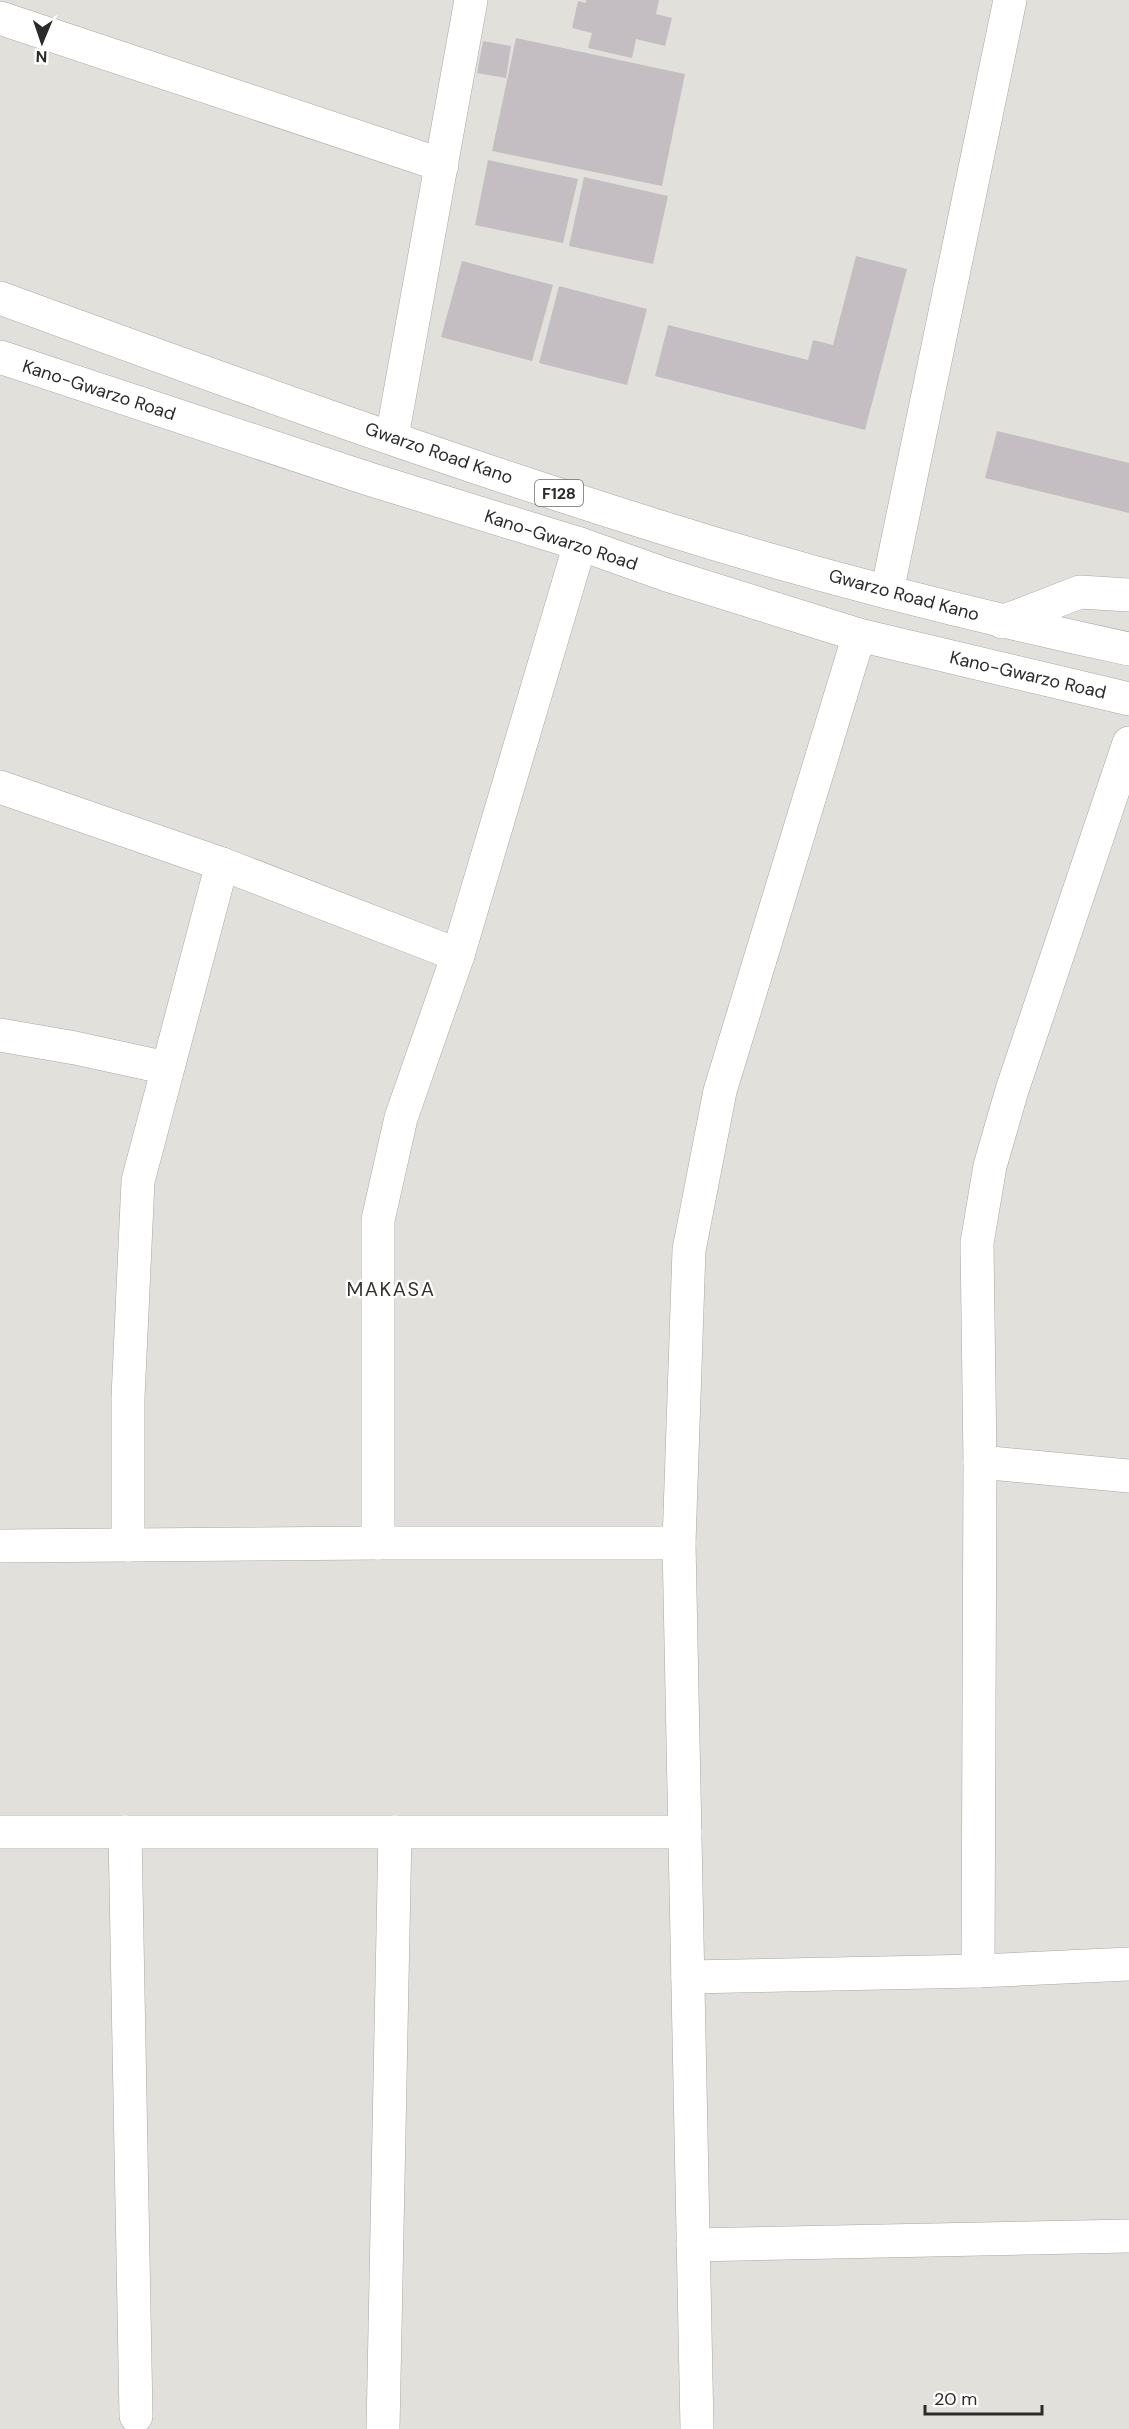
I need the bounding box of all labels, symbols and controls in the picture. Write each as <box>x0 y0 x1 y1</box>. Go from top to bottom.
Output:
north arrow <box>12 12 72 72</box>
text: N <box>35 46 48 67</box>
street label: Kano-Gwarzo Road <box>19 354 179 426</box>
street label: Gwarzo Road Kano <box>362 416 516 490</box>
road number: F128 <box>535 480 583 506</box>
street label: Kano-Gwarzo Road <box>481 504 641 576</box>
street label: Gwarzo Road Kano <box>826 563 982 627</box>
street label: Kano-Gwarzo Road <box>947 645 1109 705</box>
district label: MAKASA <box>347 1276 435 1302</box>
scale bar <box>925 2378 1042 2416</box>
text: 20 m <box>934 2387 977 2411</box>

